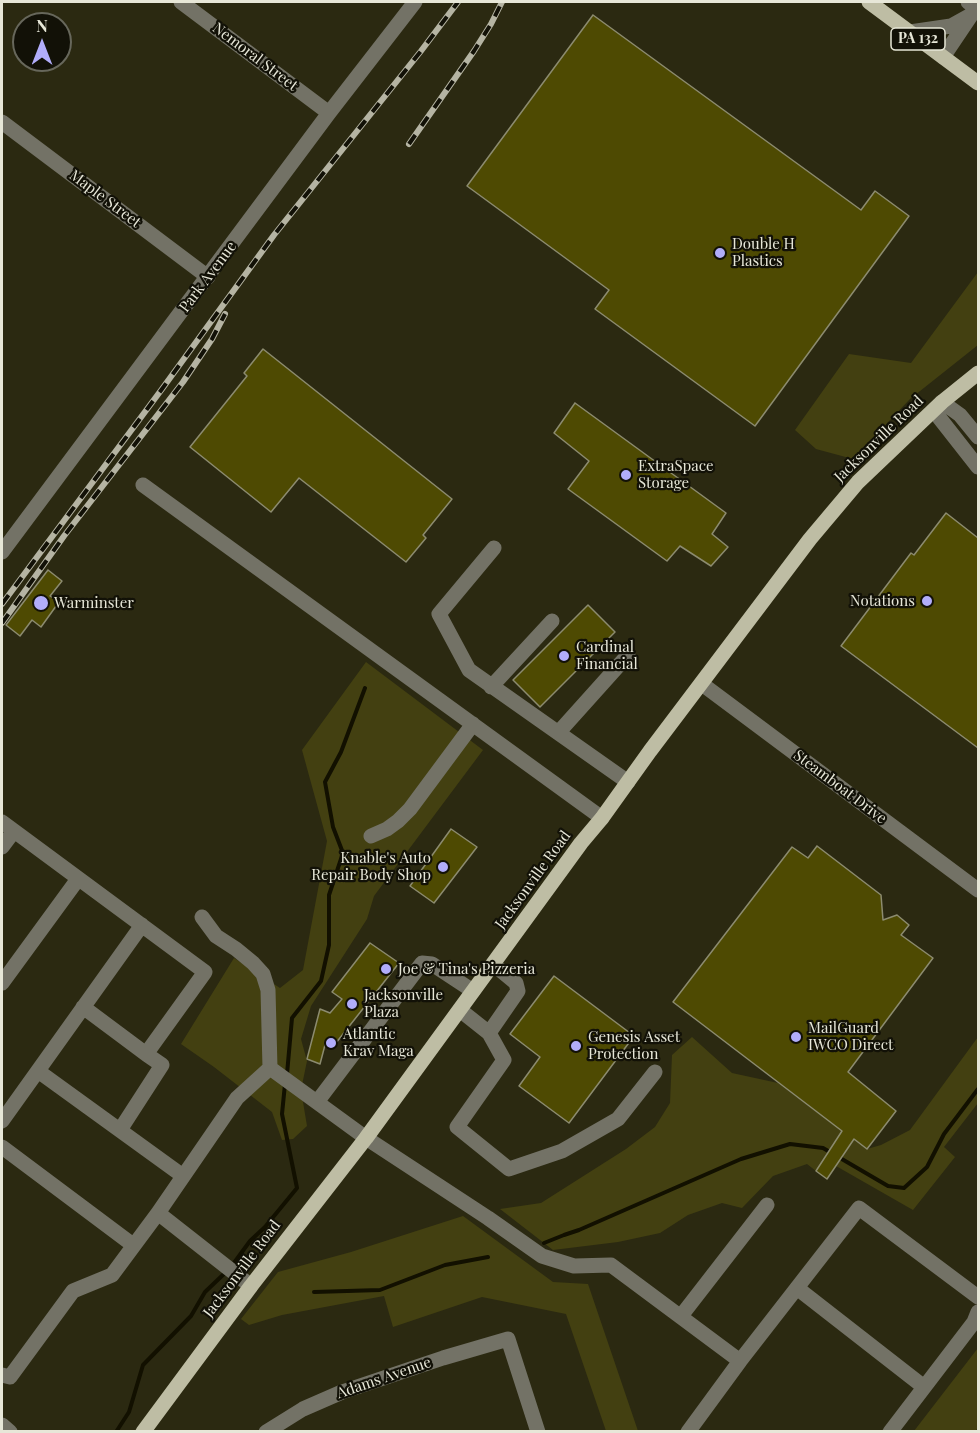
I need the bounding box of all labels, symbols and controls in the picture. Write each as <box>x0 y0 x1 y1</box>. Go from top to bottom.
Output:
north arrow <box>12 12 72 72</box>
text: N <box>36 15 48 36</box>
street label: Nemoral Street <box>209 19 301 95</box>
road number: PA 132 <box>891 28 945 50</box>
street label: Maple Street <box>66 166 144 232</box>
place label: Double H Plastics <box>732 235 795 270</box>
street label: Park Avenue <box>176 238 240 316</box>
marker: Double H Plastics <box>713 246 727 260</box>
street label: Jacksonville Road <box>831 392 927 486</box>
place label: ExtraSpace Storage <box>638 457 714 492</box>
marker: ExtraSpace Storage <box>619 468 633 482</box>
place label: Notations <box>850 592 915 610</box>
marker: Warminster <box>32 594 50 612</box>
place label: Warminster <box>54 594 134 612</box>
marker: Notations <box>920 594 934 608</box>
place label: Cardinal Financial <box>576 638 638 673</box>
marker: Cardinal Financial <box>557 649 571 663</box>
street label: Steamboat Drive <box>790 746 890 828</box>
street label: Jacksonville Road <box>491 827 575 933</box>
place label: Knable's Auto Repair Body Shop <box>311 849 431 884</box>
marker: Knable's Auto Repair Body Shop <box>436 860 450 874</box>
place label: Joe & Tina's Pizzeria <box>398 960 535 978</box>
marker: Joe & Tina's Pizzeria <box>379 962 393 976</box>
place label: Jacksonville Plaza <box>364 986 443 1021</box>
marker: Jacksonville Plaza <box>345 997 359 1011</box>
place label: MailGuard IWCO Direct <box>808 1019 893 1054</box>
place label: Atlantic Krav Maga <box>343 1025 414 1060</box>
place label: Genesis Asset Protection <box>588 1028 680 1063</box>
marker: MailGuard IWCO Direct <box>789 1030 803 1044</box>
marker: Atlantic Krav Maga <box>324 1036 338 1050</box>
marker: Genesis Asset Protection <box>569 1039 583 1053</box>
street label: Jacksonville Road <box>200 1217 284 1321</box>
street label: Adams Avenue <box>334 1353 434 1403</box>

